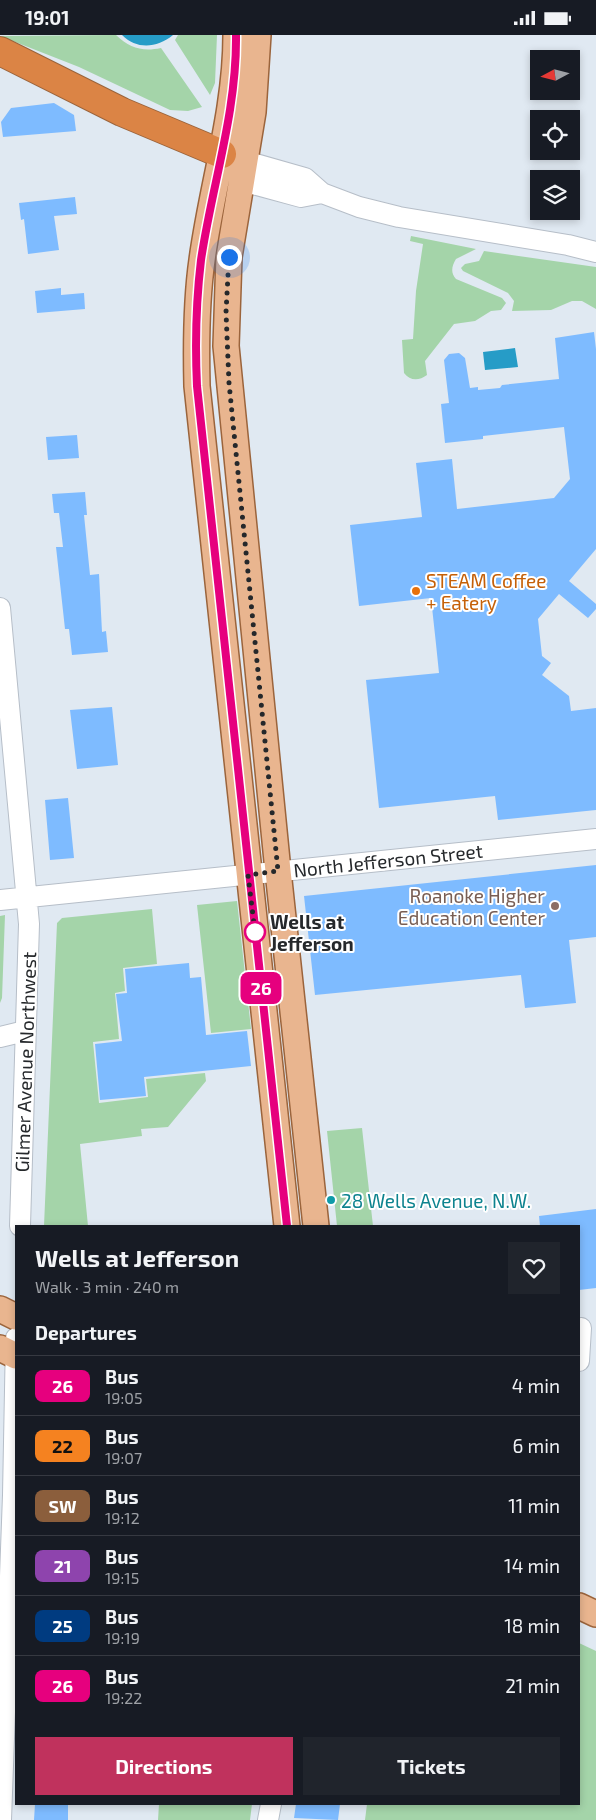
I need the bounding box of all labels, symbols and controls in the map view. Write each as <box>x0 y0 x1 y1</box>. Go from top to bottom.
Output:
text: 19:01 <box>25 6 70 29</box>
north arrow <box>530 50 580 100</box>
map controls <box>530 50 580 220</box>
button: locate <box>530 110 580 160</box>
button: layers <box>530 170 580 220</box>
your location <box>217 245 242 270</box>
place label: STEAM Coffee + Eatery <box>426 569 546 614</box>
marker: STEAM Coffee + Eatery <box>410 585 422 597</box>
street label: North Jefferson Street <box>292 839 484 881</box>
place label: Roanoke Higher Education Center <box>398 884 545 929</box>
marker: Roanoke Higher Education Center <box>549 900 561 912</box>
place label: Wells at Jefferson <box>270 910 354 955</box>
marker: Wells at Jefferson <box>244 921 266 943</box>
street label: Gilmer Avenue Northwest <box>10 951 40 1173</box>
line badge: 26 <box>238 972 284 1004</box>
text: 26 <box>250 977 272 999</box>
place label: 28 Wells Avenue, N.W. <box>341 1189 531 1212</box>
marker: 28 Wells Avenue, N.W. <box>325 1194 337 1206</box>
button: heart <box>508 1242 560 1294</box>
text: Wells at Jefferson <box>35 1243 239 1272</box>
text: Walk · 3 min · 240 m <box>35 1277 179 1296</box>
text: Departures <box>35 1321 137 1344</box>
text: Bus <box>105 1365 139 1388</box>
text: 4 min <box>512 1374 560 1397</box>
text: 26 <box>52 1375 73 1397</box>
text: 19:05 <box>105 1388 143 1407</box>
text: Bus <box>105 1425 139 1448</box>
text: 6 min <box>512 1434 560 1457</box>
text: 22 <box>52 1435 73 1457</box>
text: 19:07 <box>105 1448 142 1467</box>
text: Bus <box>105 1485 139 1508</box>
text: 11 min <box>508 1494 560 1517</box>
text: SW <box>48 1495 77 1517</box>
text: 19:12 <box>105 1508 140 1527</box>
text: Bus <box>105 1545 139 1568</box>
text: 14 min <box>504 1554 560 1577</box>
text: 21 <box>53 1555 72 1577</box>
text: 19:15 <box>105 1568 139 1587</box>
text: Bus <box>105 1605 139 1628</box>
text: 18 min <box>504 1614 560 1637</box>
text: 25 <box>52 1615 73 1637</box>
text: 19:19 <box>105 1628 140 1647</box>
text: Bus <box>105 1665 139 1688</box>
text: 21 min <box>505 1674 560 1697</box>
text: 26 <box>52 1675 73 1697</box>
text: 19:22 <box>105 1688 142 1707</box>
button: Directions <box>35 1737 293 1795</box>
button: Tickets <box>303 1737 560 1795</box>

